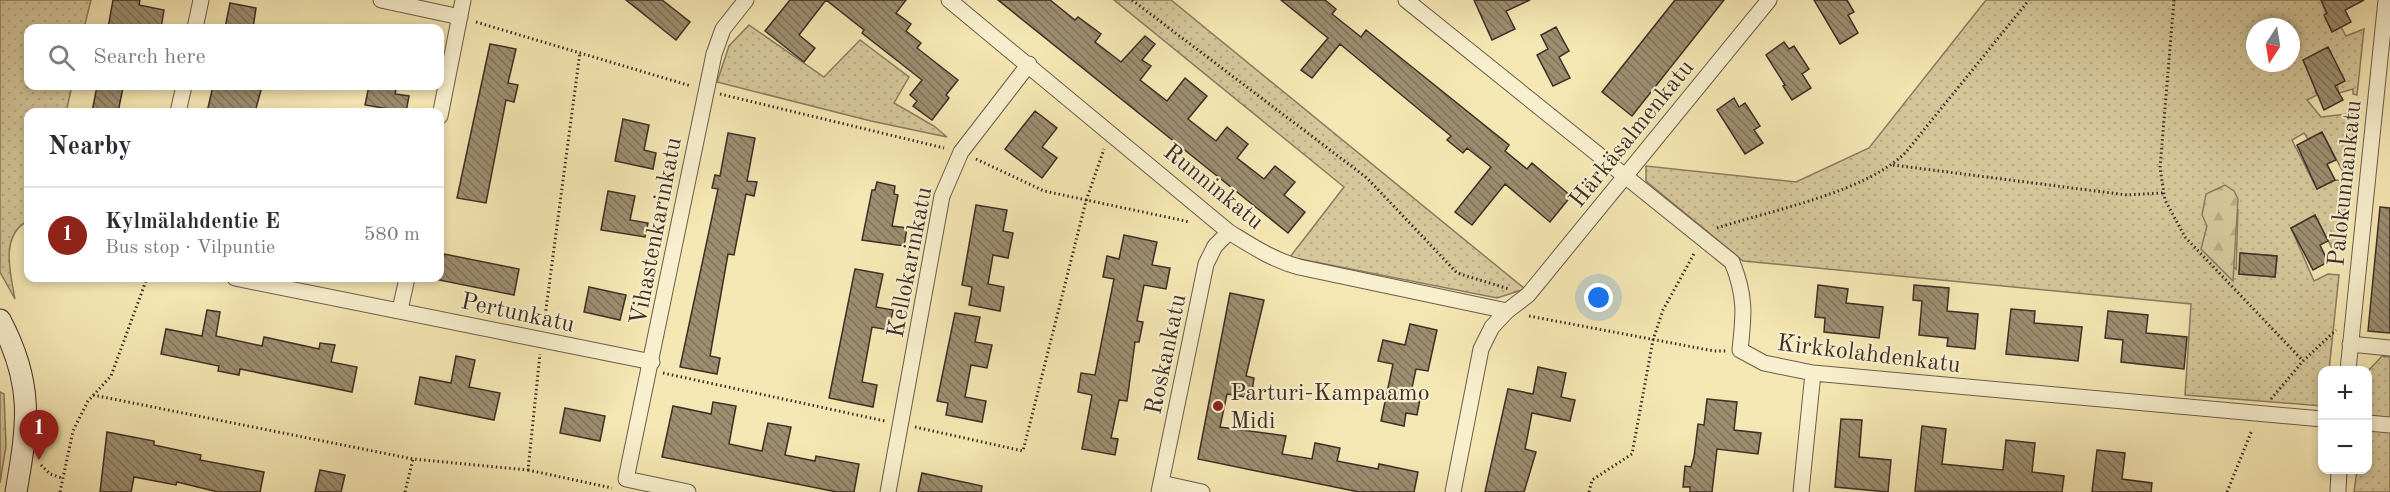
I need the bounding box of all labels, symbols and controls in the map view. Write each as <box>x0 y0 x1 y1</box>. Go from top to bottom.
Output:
north arrow <box>2246 18 2300 72</box>
search box <box>24 24 444 90</box>
icon: search <box>45 41 78 74</box>
text: Search here <box>93 46 206 68</box>
street label: Härkäsalmenkatu <box>1566 56 1699 213</box>
street label: Palokunnankatu <box>2325 99 2367 268</box>
text: Nearby <box>48 134 132 160</box>
street label: Vihastenkarinkatu <box>627 135 687 327</box>
street label: Runninkatu <box>1158 140 1267 235</box>
street label: Kellokarinkatu <box>885 185 937 340</box>
text: Kylmälahdentie E <box>105 211 280 233</box>
text: 1 <box>62 225 73 245</box>
text: 580 m <box>364 225 420 245</box>
text: Bus stop · Vilpuntie <box>105 238 275 258</box>
your location <box>1584 283 1613 312</box>
street label: Pertunkatu <box>459 290 577 338</box>
street label: Roskankatu <box>1142 292 1191 417</box>
street label: Kirkkolahdenkatu <box>1776 332 1962 378</box>
map controls <box>2318 366 2372 474</box>
button: + <box>2318 366 2372 420</box>
place label: Parturi-Kampaamo Midi <box>1230 382 1430 434</box>
marker: Parturi-Kampaamo Midi <box>1211 399 1225 413</box>
pin: 1 <box>20 410 58 460</box>
button: − <box>2318 420 2372 474</box>

